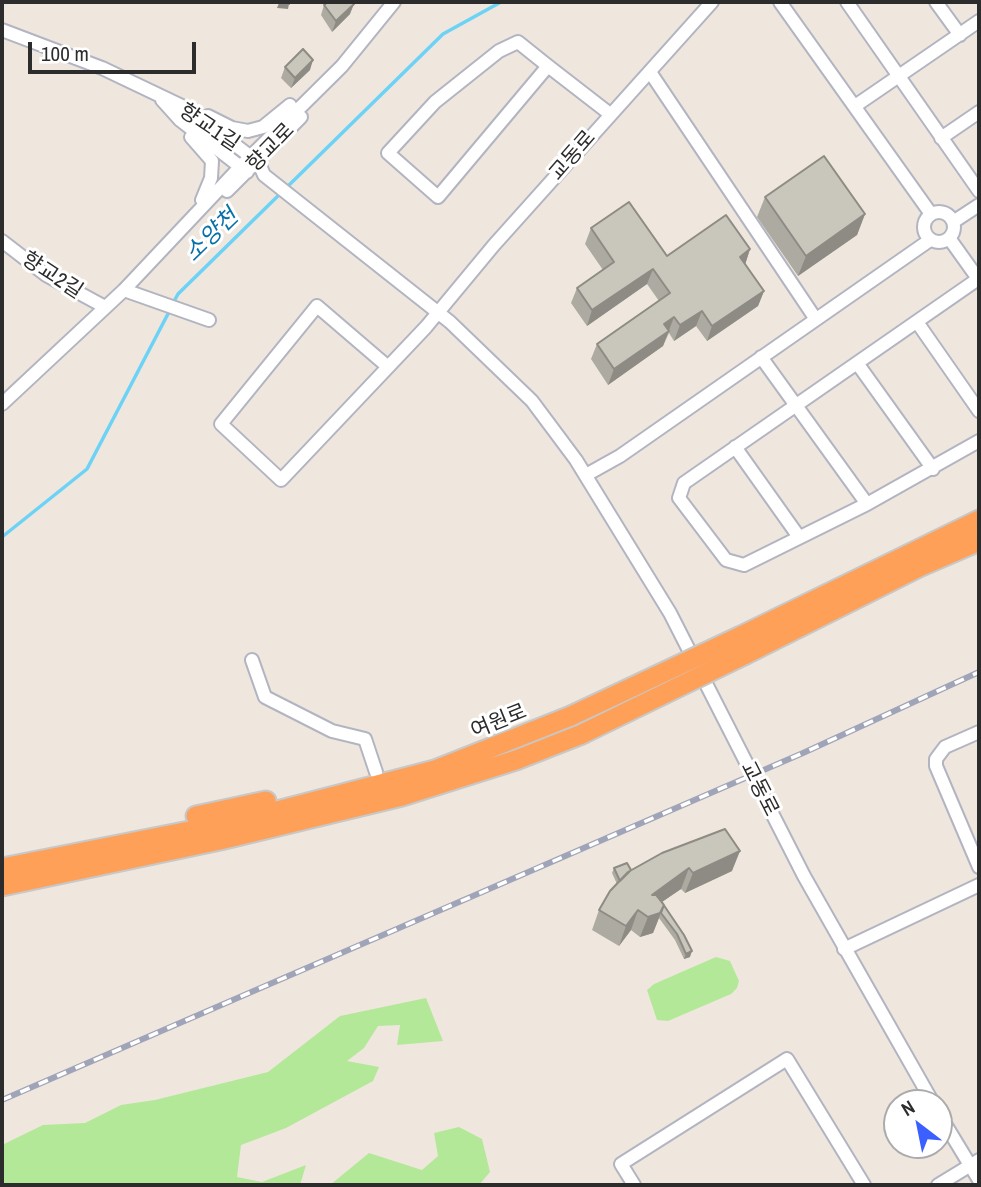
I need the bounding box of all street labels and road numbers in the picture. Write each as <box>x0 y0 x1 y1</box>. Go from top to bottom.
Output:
street label: 향교1길 <box>174 99 244 157</box>
street label: 향교로 <box>242 118 300 178</box>
street label: 교동로 <box>544 126 602 186</box>
street label: 향교2길 <box>17 247 87 305</box>
street label: 여원로 <box>467 699 531 745</box>
street label: 교동로 <box>735 757 783 821</box>

